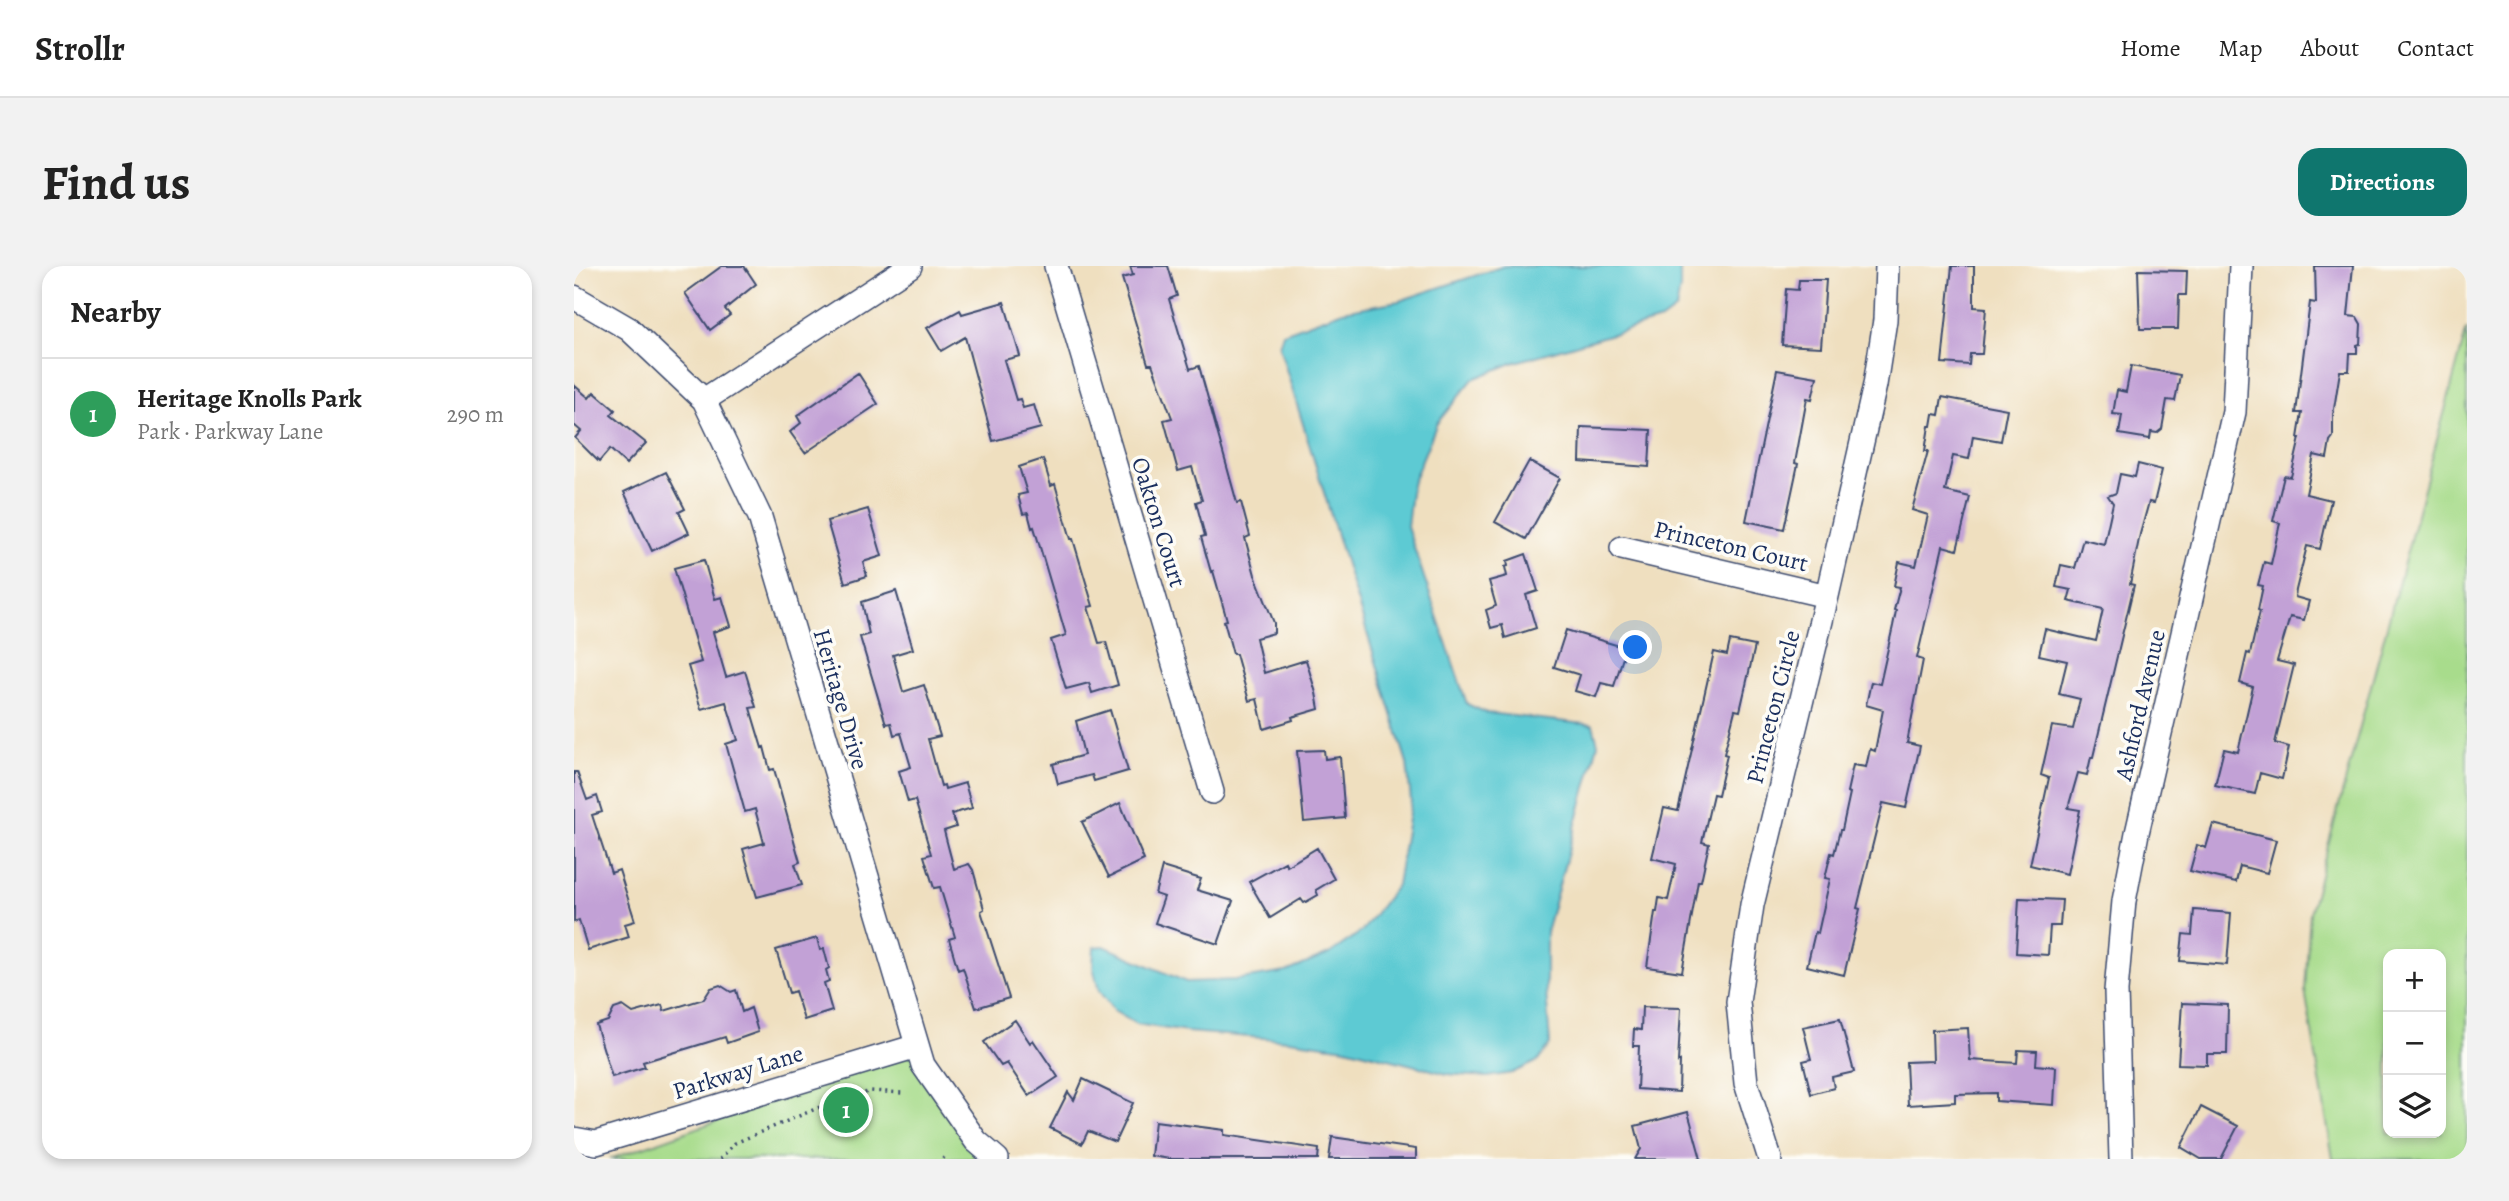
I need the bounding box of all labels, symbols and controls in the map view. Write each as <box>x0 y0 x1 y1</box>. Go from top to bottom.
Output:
text: Strollr <box>35 26 125 71</box>
text: Home <box>2120 32 2181 64</box>
text: Map <box>2219 32 2263 64</box>
text: About <box>2301 32 2359 64</box>
text: Contact <box>2397 32 2474 64</box>
button: Directions <box>2298 148 2467 216</box>
text: Find us <box>42 149 190 216</box>
text: Nearby <box>70 292 161 332</box>
text: Heritage Knolls Park <box>137 381 362 416</box>
text: 1 <box>89 399 97 430</box>
text: 290 m <box>447 399 504 430</box>
text: Park · Parkway Lane <box>137 416 323 447</box>
street label: Oakton Court <box>1124 453 1194 591</box>
street label: Princeton Court <box>1651 513 1811 579</box>
street label: Heritage Drive <box>806 625 876 773</box>
street label: Ashford Avenue <box>2107 626 2173 785</box>
street label: Princeton Circle <box>1738 627 1808 787</box>
your location <box>1618 630 1652 664</box>
map controls <box>2383 949 2446 1138</box>
button: + <box>2383 949 2446 1012</box>
button: − <box>2383 1012 2446 1075</box>
street label: Parkway Lane <box>669 1037 807 1107</box>
button: layers <box>2383 1075 2446 1138</box>
pin: 1 <box>823 1084 869 1136</box>

